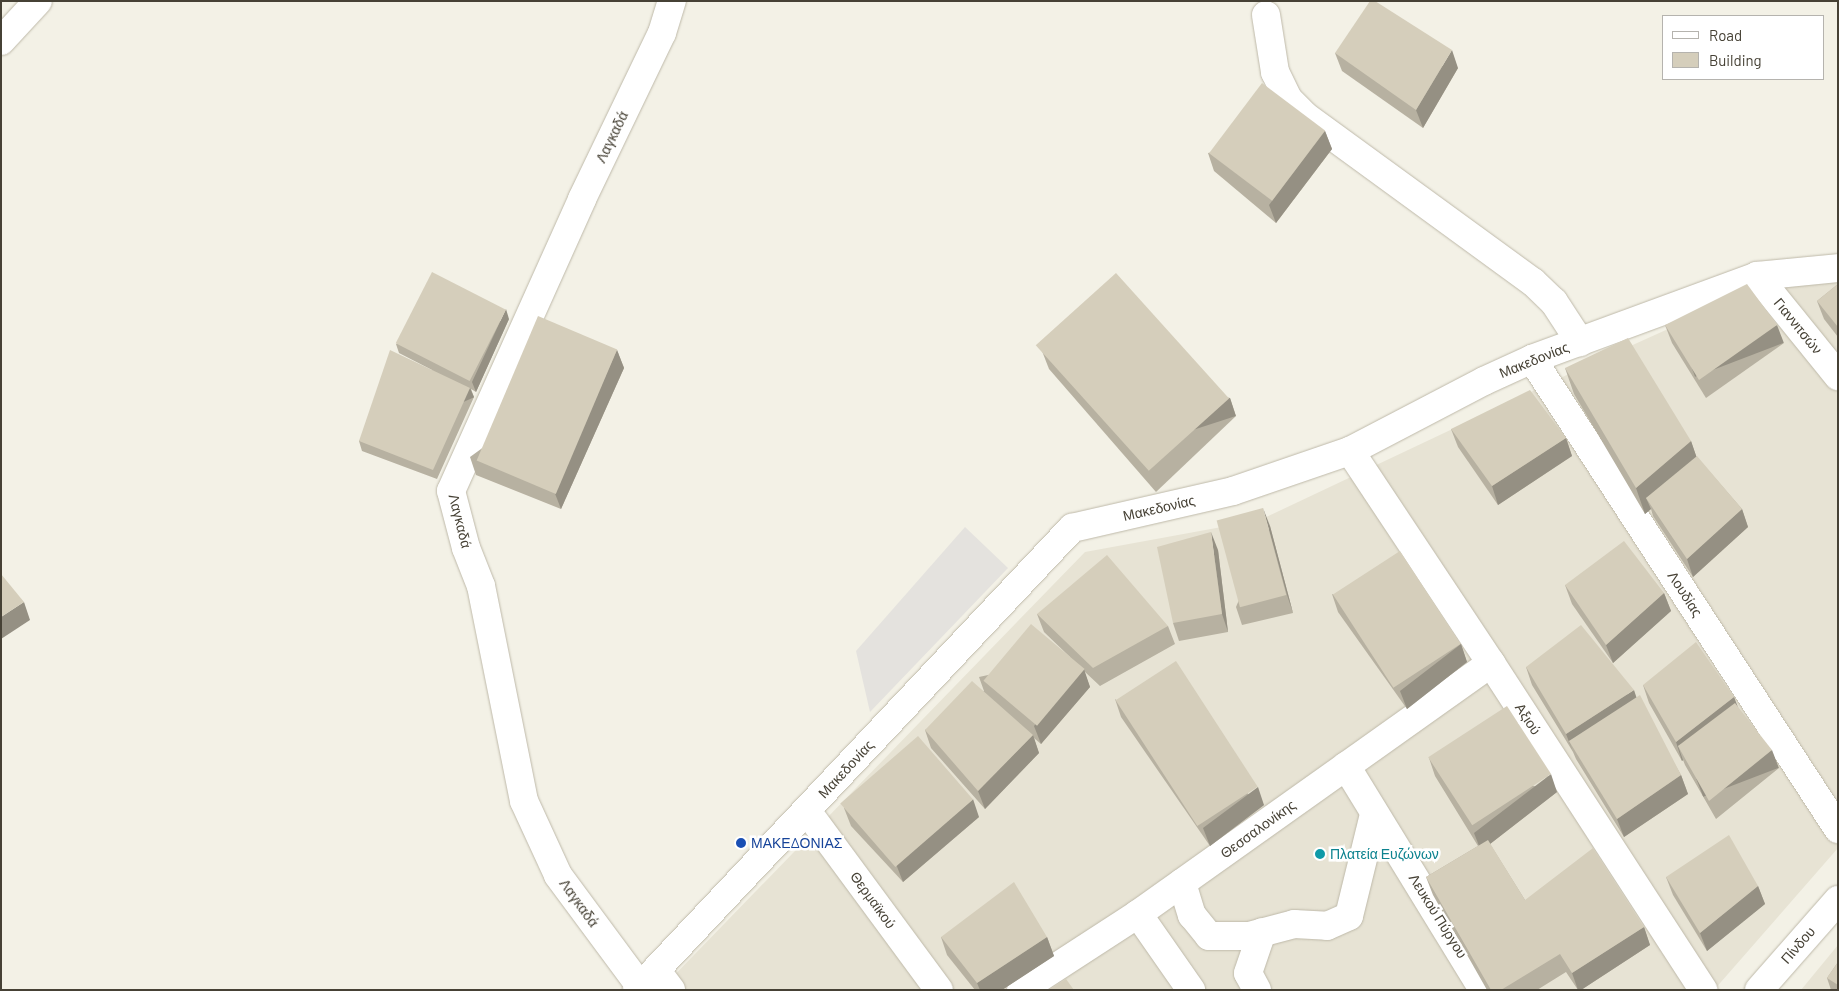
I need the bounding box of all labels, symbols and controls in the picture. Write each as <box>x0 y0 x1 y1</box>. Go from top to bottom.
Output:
legend <box>1662 15 1824 80</box>
text: Road <box>1709 26 1742 44</box>
text: Building <box>1709 51 1762 69</box>
street label: Λαγκαδά <box>592 108 632 166</box>
street label: Γιαννιτσών <box>1770 295 1826 357</box>
street label: Μακεδονίας <box>1497 338 1571 382</box>
street label: Λαγκαδά <box>445 492 475 550</box>
street label: Μακεδονίας <box>1121 492 1197 524</box>
street label: Λουδίας <box>1664 568 1706 620</box>
street label: Αξιού <box>1512 700 1544 738</box>
street label: Μακεδονίας <box>815 736 877 802</box>
street label: Θεσσαλονίκης <box>1217 796 1299 862</box>
place label: ΜΑΚΕΔΟΝΙΑΣ <box>751 835 842 851</box>
marker: ΜΑΚΕΔΟΝΙΑΣ <box>735 837 747 849</box>
place label: Πλατεία Ευζώνων <box>1330 846 1439 862</box>
marker: Πλατεία Ευζώνων <box>1314 848 1326 860</box>
street label: Θερμαϊκού <box>847 868 899 932</box>
street label: Λευκού Πύργου <box>1405 871 1471 961</box>
street label: Λαγκαδά <box>556 876 602 930</box>
street label: Πίνδου <box>1777 923 1819 967</box>

